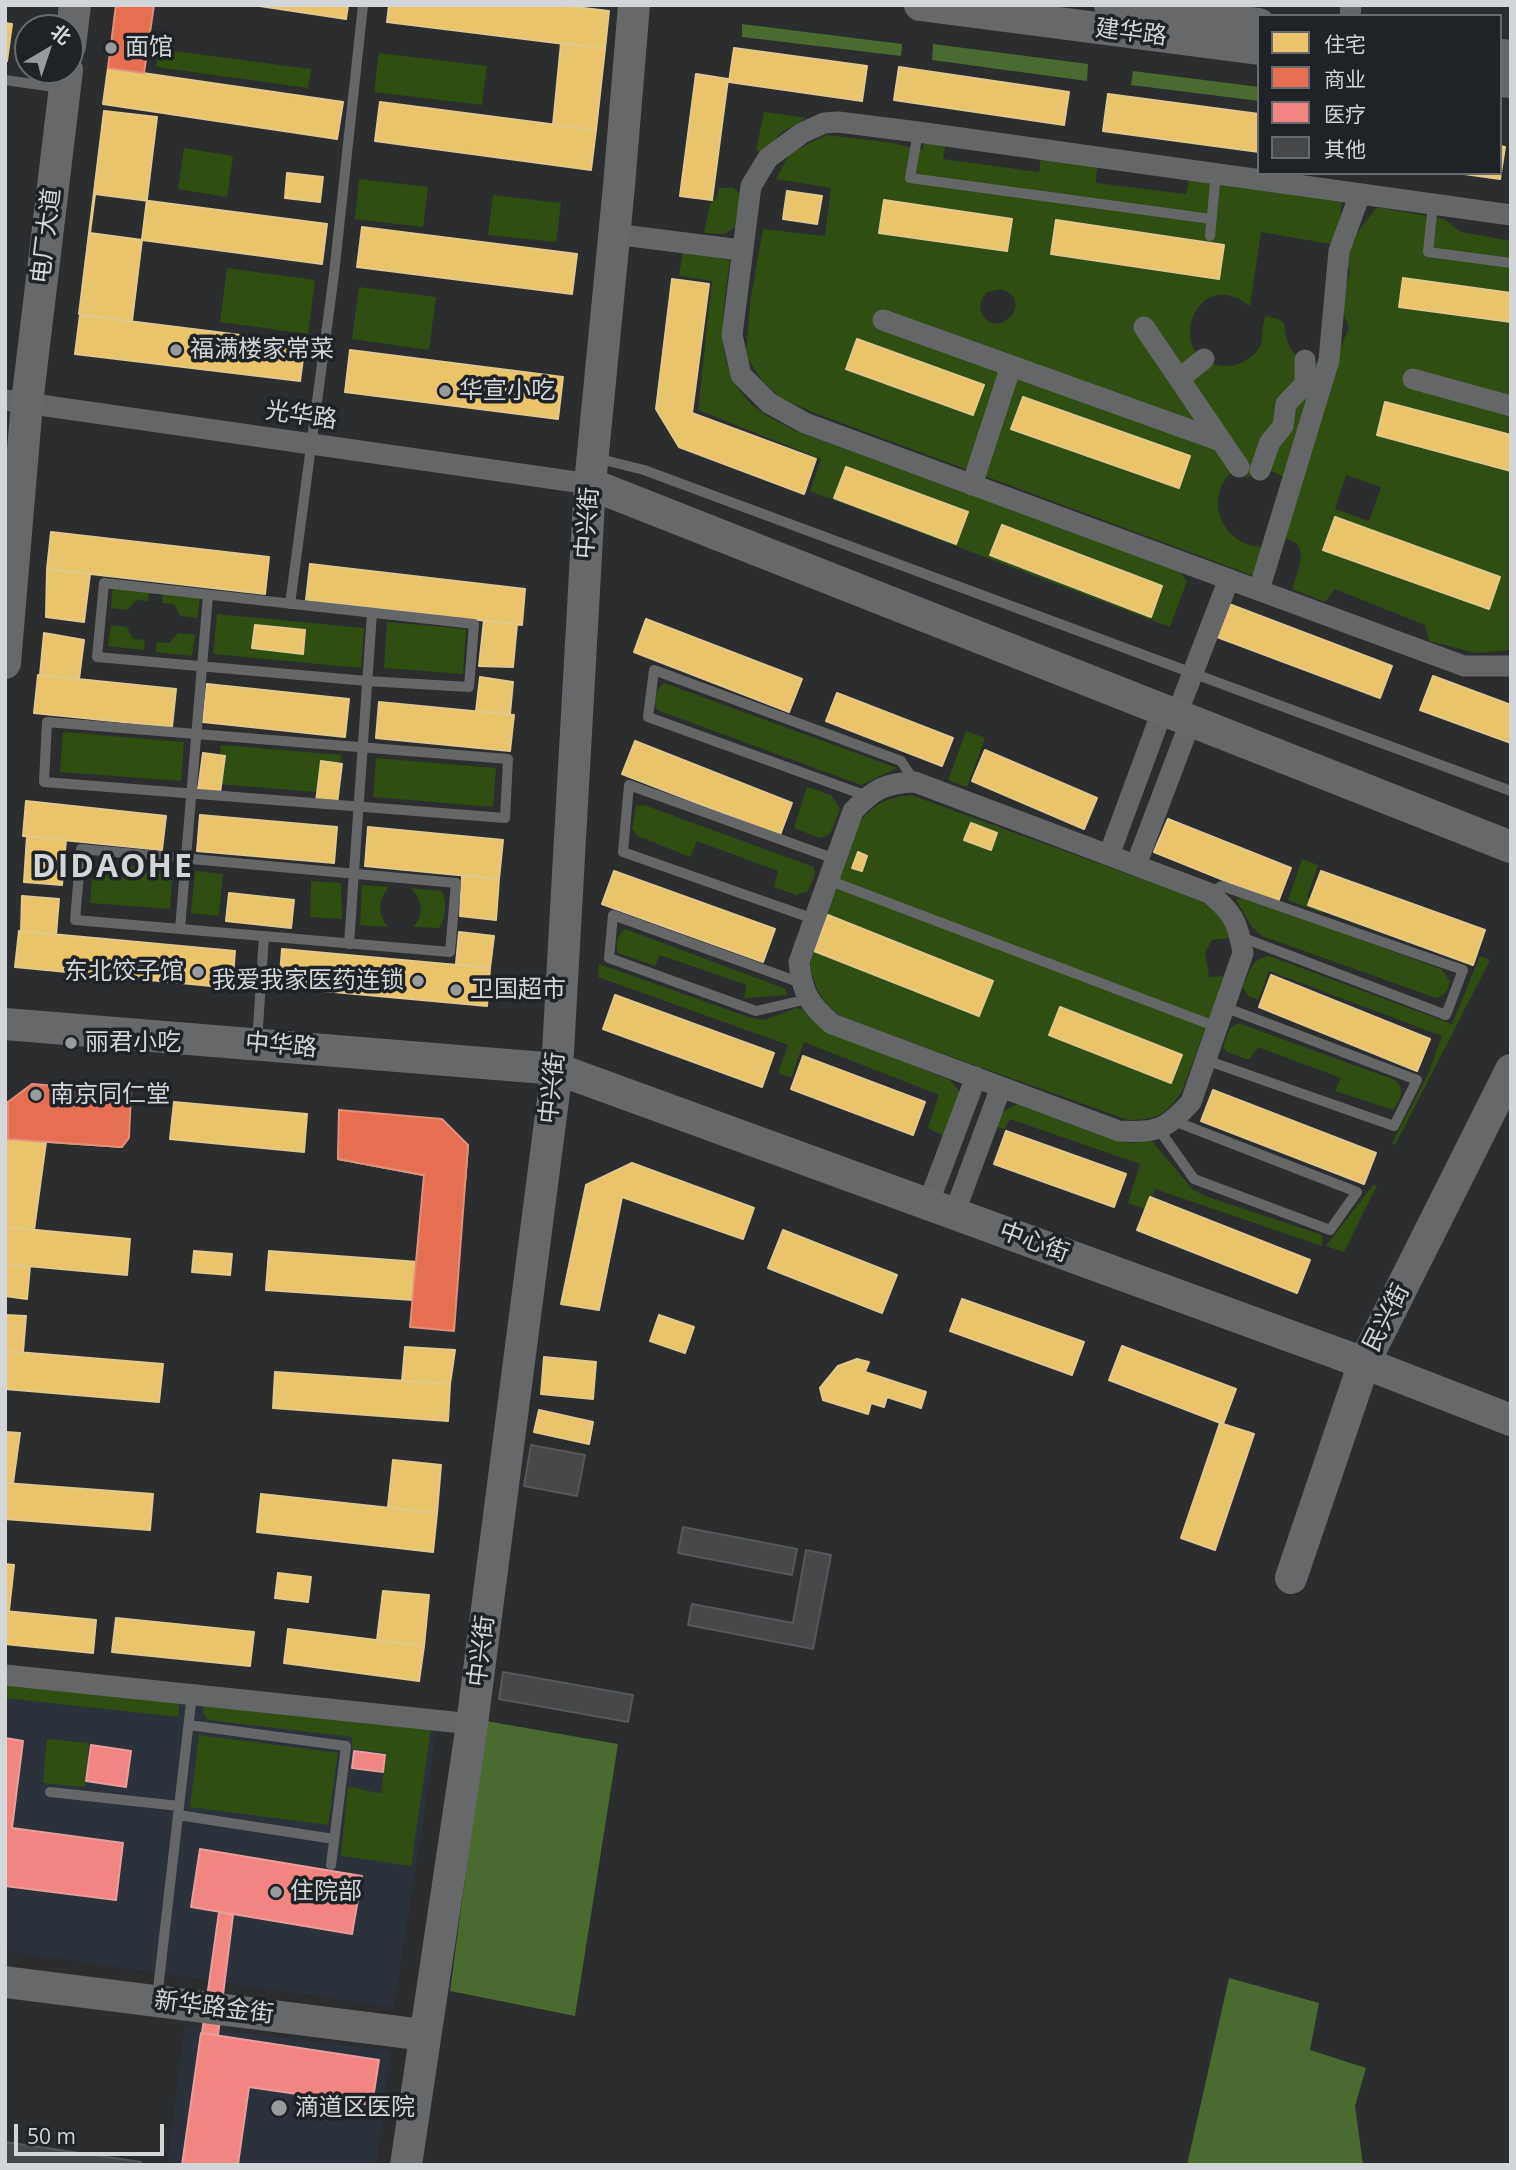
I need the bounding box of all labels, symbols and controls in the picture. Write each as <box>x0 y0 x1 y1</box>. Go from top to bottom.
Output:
north arrow <box>14 14 84 84</box>
street label: 建华路 <box>1094 14 1168 52</box>
legend <box>1257 14 1502 175</box>
text: 北 <box>45 18 77 50</box>
text: 住宅 <box>1324 30 1366 58</box>
place label: 面馆 <box>125 34 173 62</box>
marker: 面馆 <box>103 40 119 56</box>
text: 商业 <box>1324 65 1366 93</box>
text: 医疗 <box>1324 100 1366 128</box>
text: 其他 <box>1324 135 1366 163</box>
street label: 电厂大道 <box>27 187 67 285</box>
place label: 福满楼家常菜 <box>190 336 334 364</box>
marker: 福满楼家常菜 <box>168 342 184 358</box>
place label: 华宣小吃 <box>459 377 555 405</box>
marker: 华宣小吃 <box>437 383 453 399</box>
street label: 光华路 <box>263 397 339 435</box>
street label: 中兴街 <box>571 486 605 560</box>
district label: DIDAOHE <box>33 849 193 887</box>
place label: 东北饺子馆 <box>64 958 184 986</box>
marker: 东北饺子馆 <box>190 964 206 980</box>
place label: 我爱我家医药连锁 <box>212 967 404 995</box>
marker: 我爱我家医药连锁 <box>410 973 426 989</box>
place label: 卫国超市 <box>470 976 566 1004</box>
marker: 卫国超市 <box>448 982 464 998</box>
place label: 丽君小吃 <box>85 1029 181 1057</box>
street label: 中华路 <box>244 1029 318 1063</box>
marker: 丽君小吃 <box>63 1035 79 1051</box>
street label: 中兴街 <box>535 1051 571 1125</box>
place label: 南京同仁堂 <box>50 1081 170 1109</box>
marker: 南京同仁堂 <box>28 1087 44 1103</box>
street label: 中心街 <box>995 1217 1073 1269</box>
street label: 民兴街 <box>1358 1279 1416 1357</box>
street label: 中兴街 <box>463 1614 501 1688</box>
place label: 住院部 <box>290 1878 362 1906</box>
marker: 住院部 <box>268 1884 284 1900</box>
street label: 新华路金街 <box>153 1986 275 2030</box>
place label: 滴道区医院 <box>295 2094 415 2122</box>
marker: 滴道区医院 <box>269 2098 289 2118</box>
scale bar <box>18 2110 168 2154</box>
text: 50 m <box>27 2122 76 2150</box>

